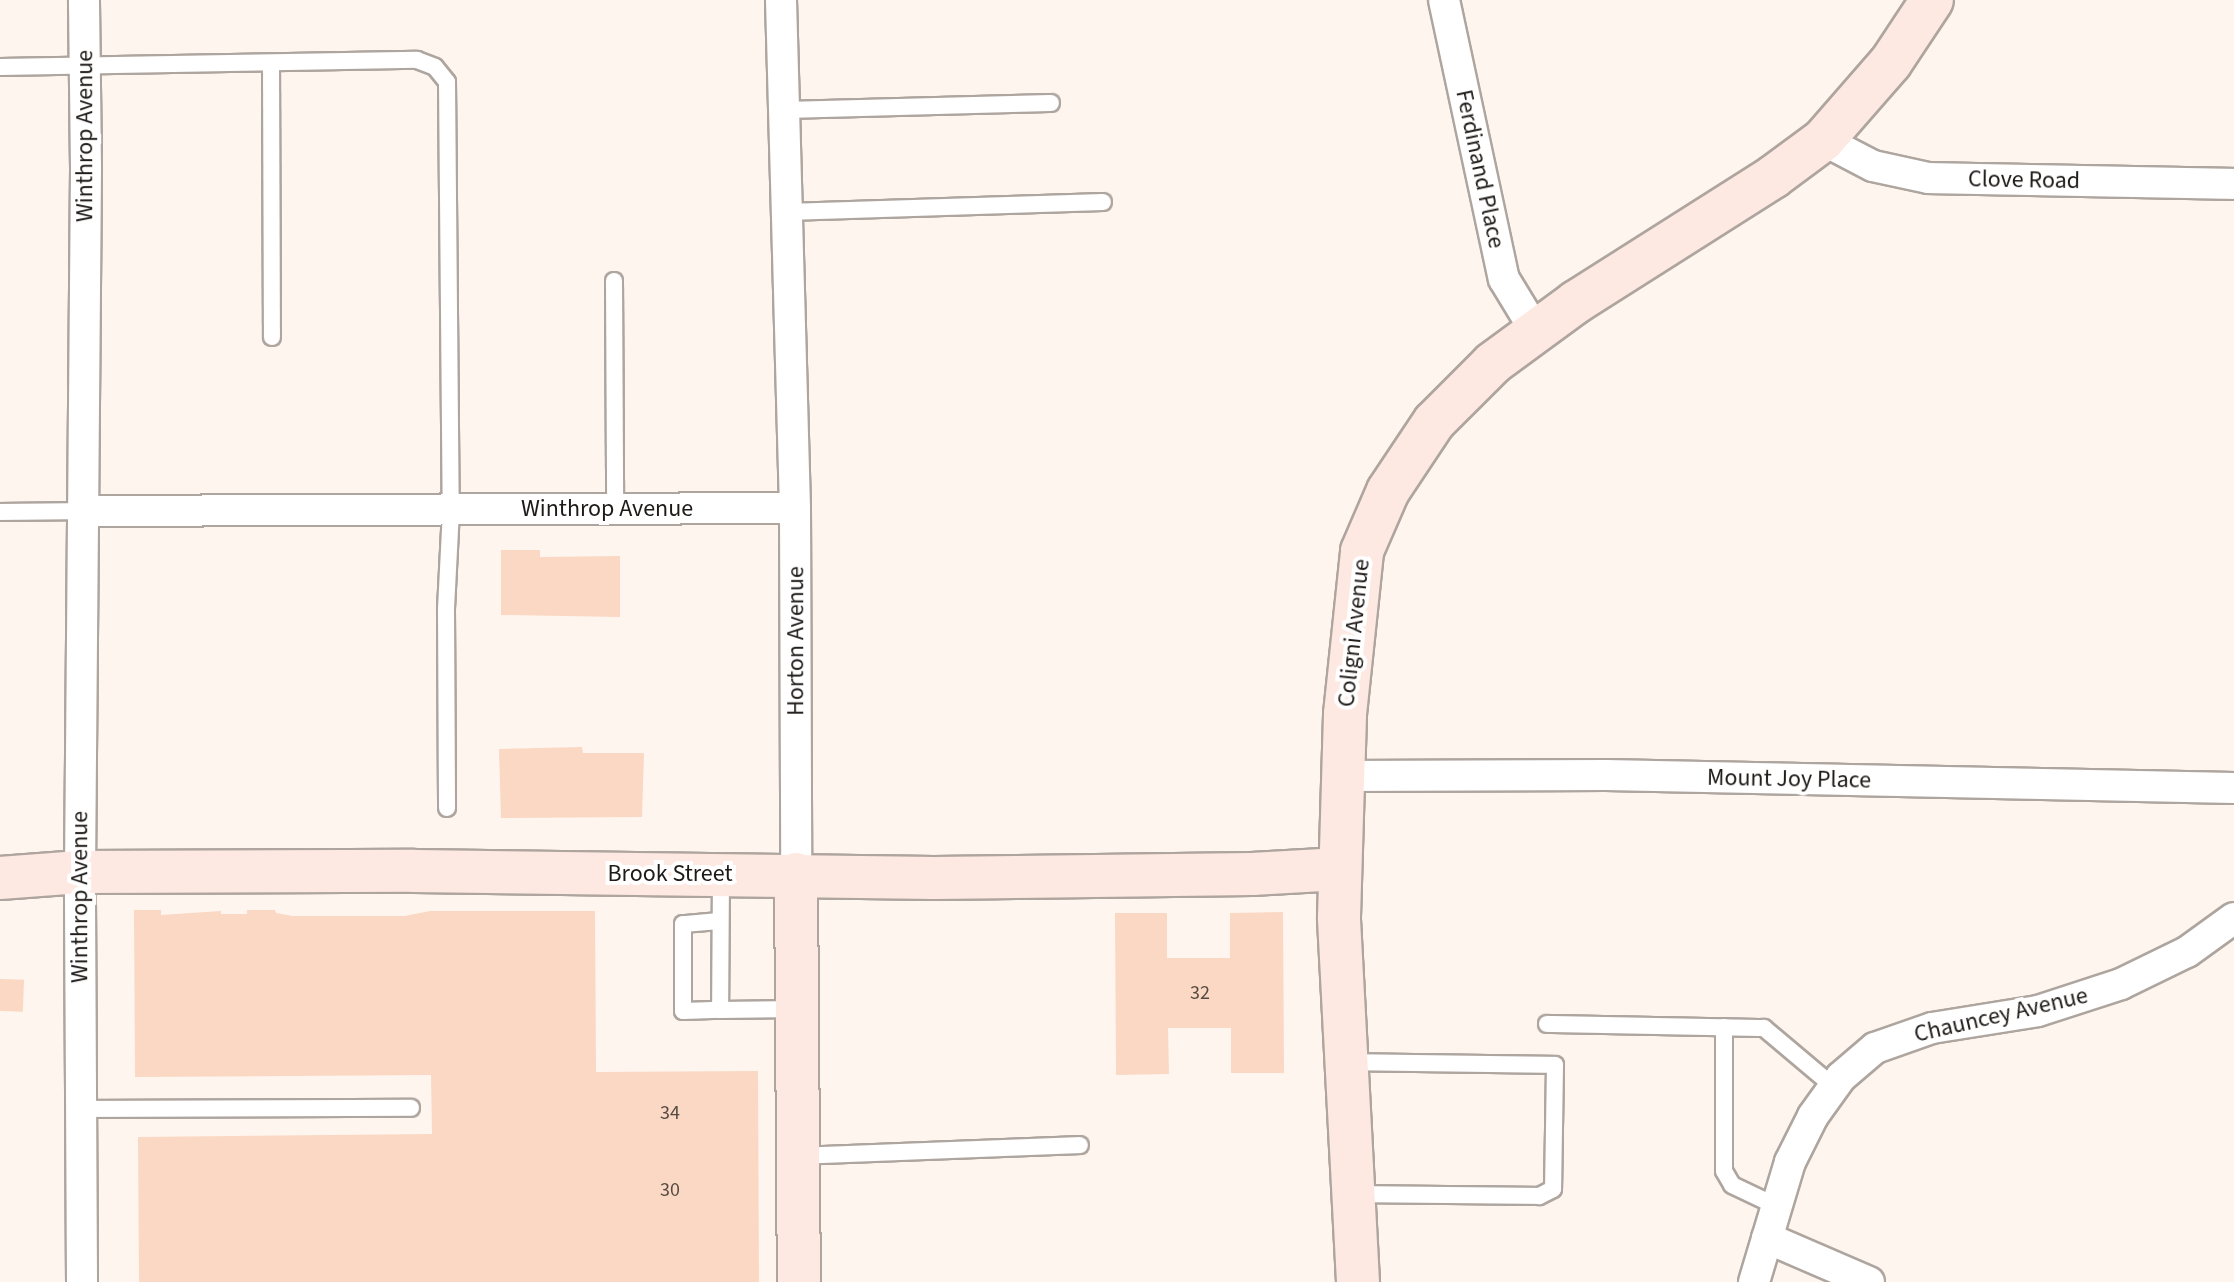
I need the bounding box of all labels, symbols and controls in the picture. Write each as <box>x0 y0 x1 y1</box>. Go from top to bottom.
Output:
street label: Winthrop Avenue <box>71 50 99 222</box>
street label: Ferdinand Place <box>1449 87 1511 251</box>
street label: Clove Road <box>1968 165 2080 195</box>
street label: Winthrop Avenue <box>521 495 693 523</box>
street label: Coligni Avenue <box>1332 558 1376 708</box>
street label: Horton Avenue <box>782 566 810 716</box>
street label: Mount Joy Place <box>1707 763 1871 795</box>
street label: Winthrop Avenue <box>66 811 94 983</box>
street label: Brook Street <box>607 860 733 888</box>
house number: 32 <box>1190 981 1210 1005</box>
street label: Chauncey Avenue <box>1911 981 2091 1049</box>
house number: 34 <box>660 1101 680 1125</box>
house number: 30 <box>660 1178 680 1202</box>

